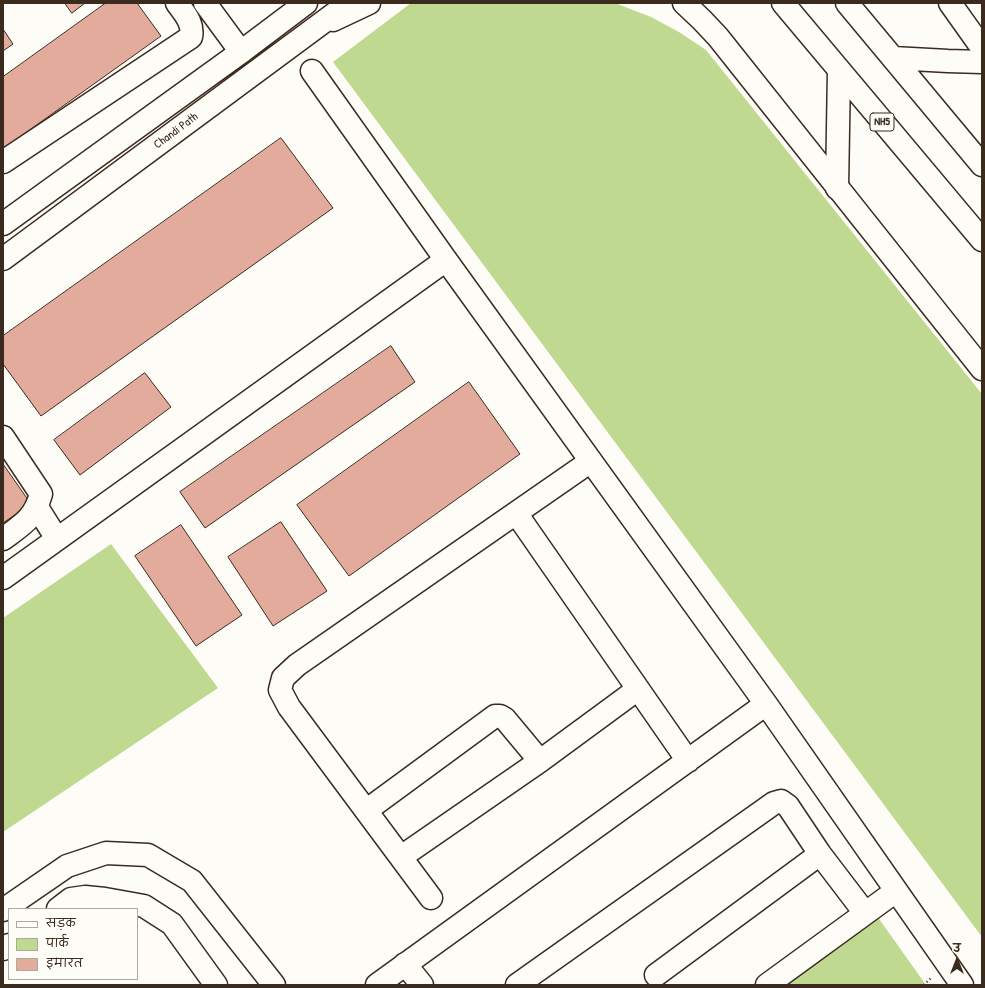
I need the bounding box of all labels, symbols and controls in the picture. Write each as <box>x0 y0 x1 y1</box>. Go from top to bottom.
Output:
street label: Chandi Path <box>151 110 201 152</box>
road number: NH5 <box>870 113 894 131</box>
legend <box>8 908 138 980</box>
text: सड़क <box>46 914 76 931</box>
text: पार्क <box>46 934 69 951</box>
north arrow <box>937 940 977 980</box>
text: उ <box>953 941 961 955</box>
text: इमारत <box>46 954 83 971</box>

